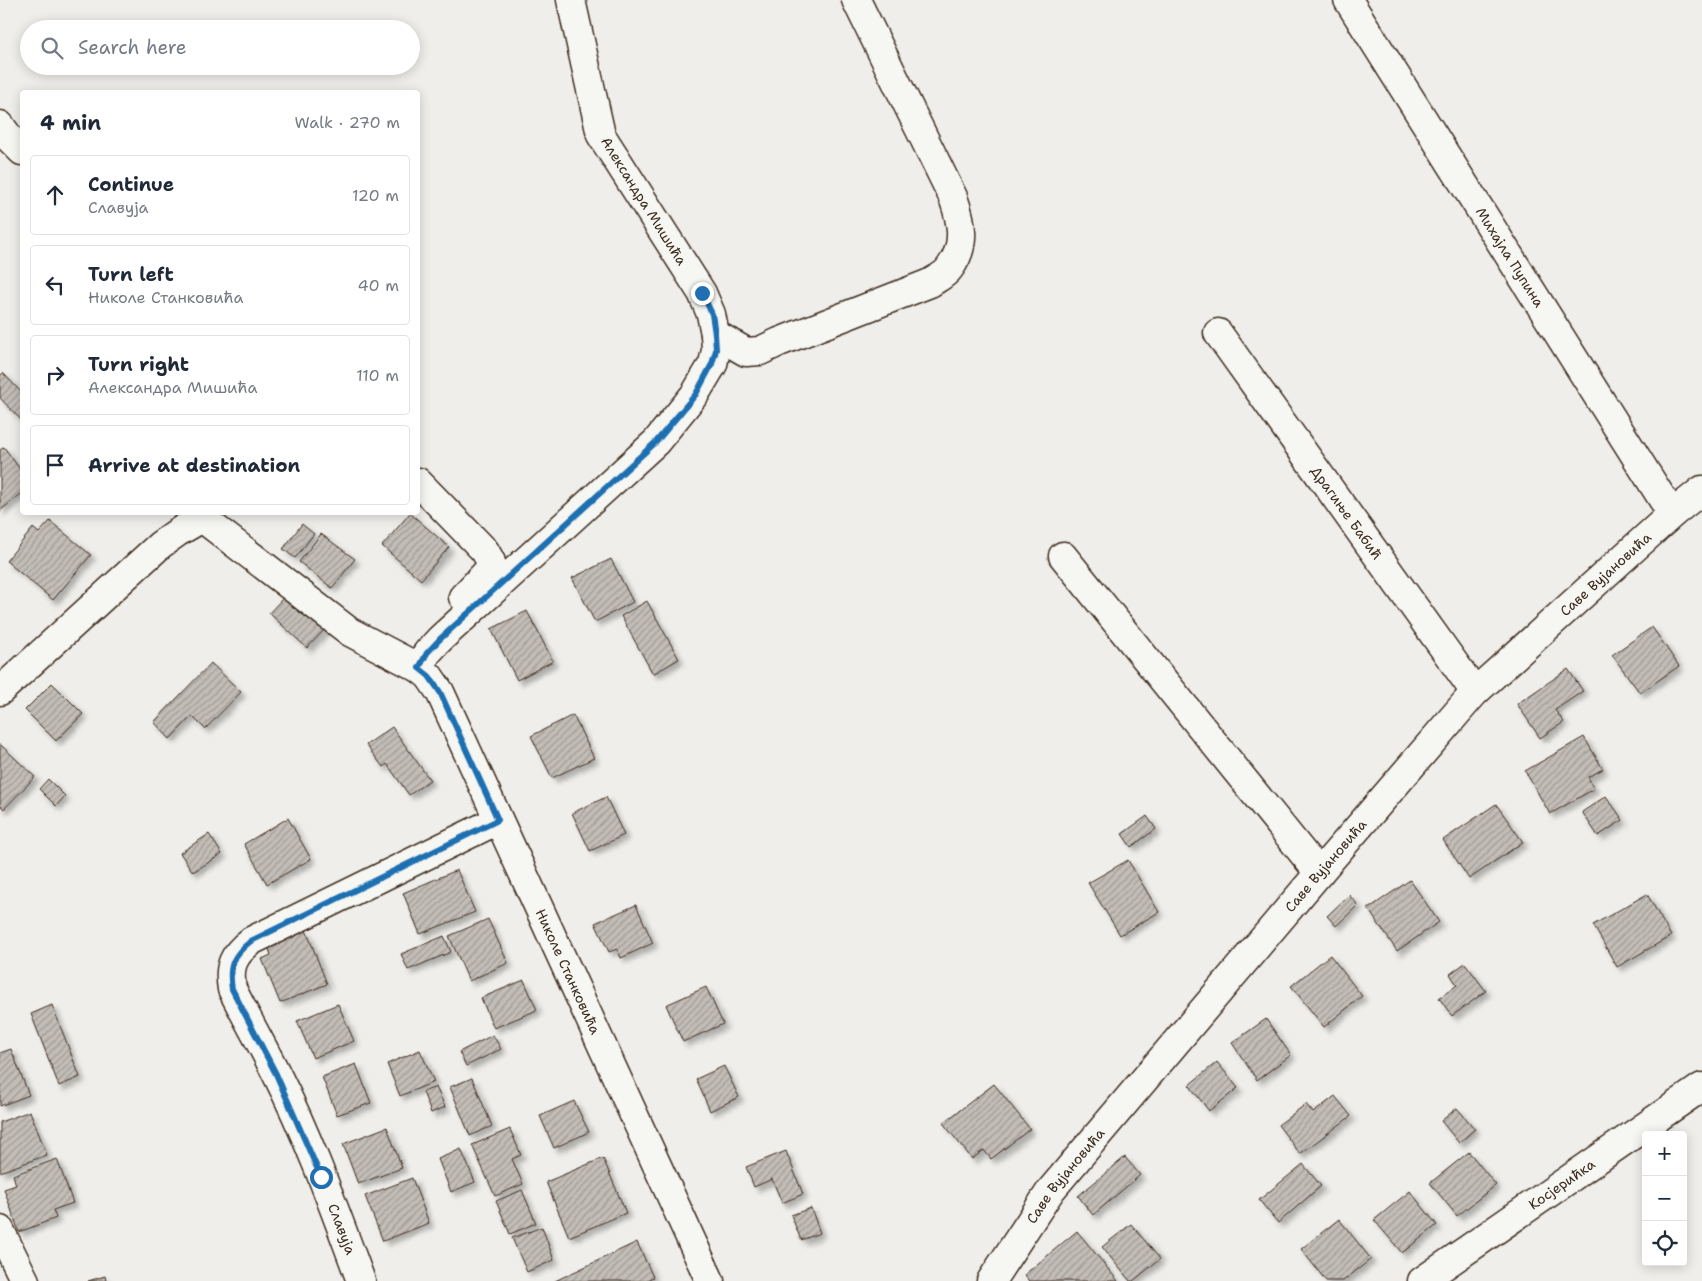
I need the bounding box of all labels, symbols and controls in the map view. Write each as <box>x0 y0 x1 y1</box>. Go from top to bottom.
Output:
search box <box>20 20 420 75</box>
icon: search <box>38 34 66 62</box>
text: Search here <box>78 35 187 60</box>
text: 4 min <box>40 109 101 137</box>
text: Walk · 270 m <box>295 112 400 133</box>
street label: Александра Мишића <box>597 133 691 269</box>
text: Continue <box>88 172 174 197</box>
icon: ahead <box>41 181 69 209</box>
text: 120 m <box>352 185 399 206</box>
text: Славуја <box>88 197 149 218</box>
street label: Михајла Пупина <box>1472 204 1548 311</box>
text: Turn left <box>88 262 174 287</box>
icon: left <box>41 271 69 299</box>
text: 40 m <box>357 275 399 296</box>
route end <box>691 282 714 305</box>
text: Николе Станковића <box>88 287 243 308</box>
text: Turn right <box>88 352 189 377</box>
icon: right <box>41 361 69 389</box>
text: 110 m <box>356 365 399 386</box>
text: Александра Мишића <box>88 377 257 398</box>
icon: arrive <box>41 451 69 479</box>
text: Arrive at destination <box>88 453 300 478</box>
street label: Драгиње Бабић <box>1307 462 1386 563</box>
street label: Саве Вујановића <box>1556 528 1655 620</box>
street label: Саве Вујановића <box>1281 815 1371 916</box>
street label: Николе Станковића <box>532 906 605 1037</box>
street label: Саве Вујановића <box>1022 1124 1109 1227</box>
map controls <box>1642 1131 1687 1266</box>
button: + <box>1642 1131 1687 1176</box>
street label: Косјерићка <box>1525 1155 1599 1213</box>
route start <box>310 1166 333 1189</box>
button: − <box>1642 1176 1687 1221</box>
street label: Славуја <box>324 1201 360 1257</box>
button: locate <box>1642 1221 1687 1266</box>

